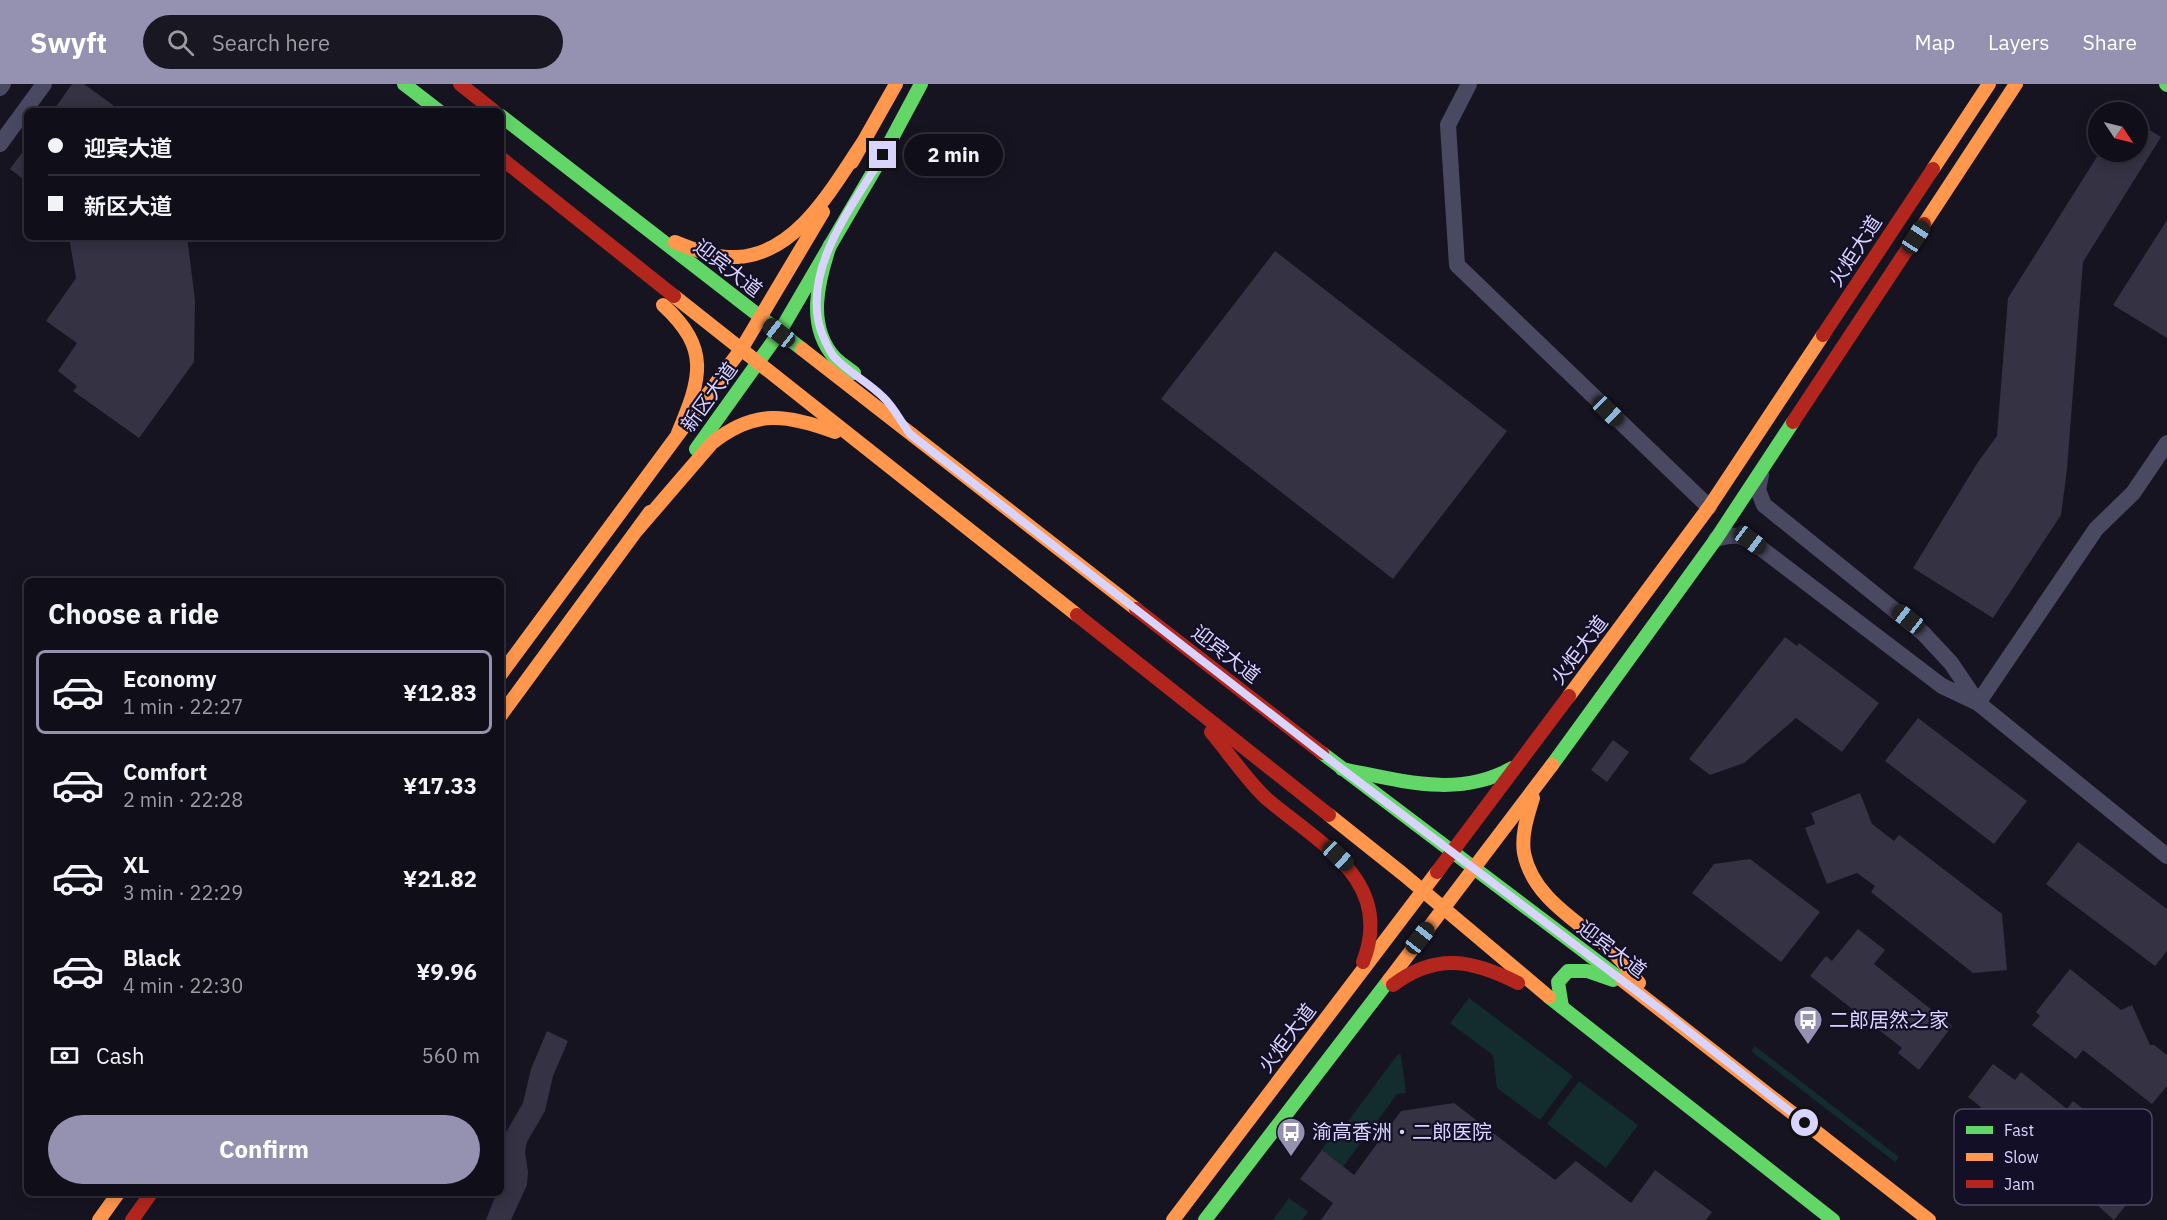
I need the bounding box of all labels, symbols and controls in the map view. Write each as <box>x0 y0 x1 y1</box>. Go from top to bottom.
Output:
search box <box>143 15 563 69</box>
text: Swyft <box>30 24 107 61</box>
icon: search <box>164 26 197 59</box>
text: Search here <box>212 28 330 57</box>
text: Map <box>1915 28 1955 56</box>
text: Layers <box>1988 28 2050 56</box>
text: Share <box>2083 28 2137 56</box>
north arrow <box>2088 102 2148 162</box>
map controls <box>2088 102 2148 162</box>
text: 迎宾大道 <box>84 133 172 162</box>
callout: 2 min <box>904 134 1003 176</box>
route end <box>869 141 896 168</box>
text: 2 min <box>927 141 980 168</box>
text: 新区大道 <box>84 191 172 220</box>
street label: 火炬大道 <box>1821 210 1888 292</box>
car <box>1899 217 1933 257</box>
street label: 迎宾大道 <box>688 232 768 303</box>
car <box>759 315 799 351</box>
street label: 新区大道 <box>674 356 743 437</box>
car <box>1589 392 1627 430</box>
car <box>1730 522 1770 558</box>
text: Choose a ride <box>48 596 219 631</box>
car <box>1888 601 1928 637</box>
street label: 火炬大道 <box>1544 610 1613 690</box>
street label: 迎宾大道 <box>1186 618 1266 689</box>
text: Economy <box>123 664 217 693</box>
icon: car <box>51 665 105 719</box>
text: ¥12.83 <box>403 678 477 707</box>
text: 1 min · 22:27 <box>123 693 243 720</box>
text: Comfort <box>123 757 207 786</box>
icon: car <box>51 758 105 812</box>
text: ¥17.33 <box>403 771 477 800</box>
text: 2 min · 22:28 <box>123 786 243 813</box>
car <box>1319 837 1357 875</box>
text: XL <box>123 850 149 879</box>
icon: car <box>51 851 105 905</box>
text: ¥21.82 <box>403 864 477 893</box>
text: 3 min · 22:29 <box>123 879 243 906</box>
street label: 迎宾大道 <box>1572 914 1652 983</box>
car <box>1402 918 1438 958</box>
text: Black <box>123 943 181 972</box>
icon: car <box>51 944 105 998</box>
text: ¥9.96 <box>416 957 477 986</box>
text: 4 min · 22:30 <box>123 972 243 999</box>
street label: 火炬大道 <box>1252 998 1321 1078</box>
bus stop icon: 二郎居然之家 <box>1792 1004 1824 1046</box>
place label: 二郎居然之家 <box>1829 1006 1949 1033</box>
icon: cash <box>48 1039 81 1072</box>
text: Cash <box>96 1041 145 1070</box>
text: 560 m <box>422 1042 480 1069</box>
route start <box>1791 1109 1818 1136</box>
legend <box>1954 1109 2152 1205</box>
button: Confirm <box>48 1115 480 1184</box>
bus stop icon: 渝高香洲‧二郎医院 <box>1275 1116 1307 1158</box>
place label: 渝高香洲‧二郎医院 <box>1312 1118 1492 1145</box>
text: Fast <box>2004 1120 2034 1140</box>
text: Slow <box>2004 1147 2039 1167</box>
text: Jam <box>2004 1174 2035 1194</box>

